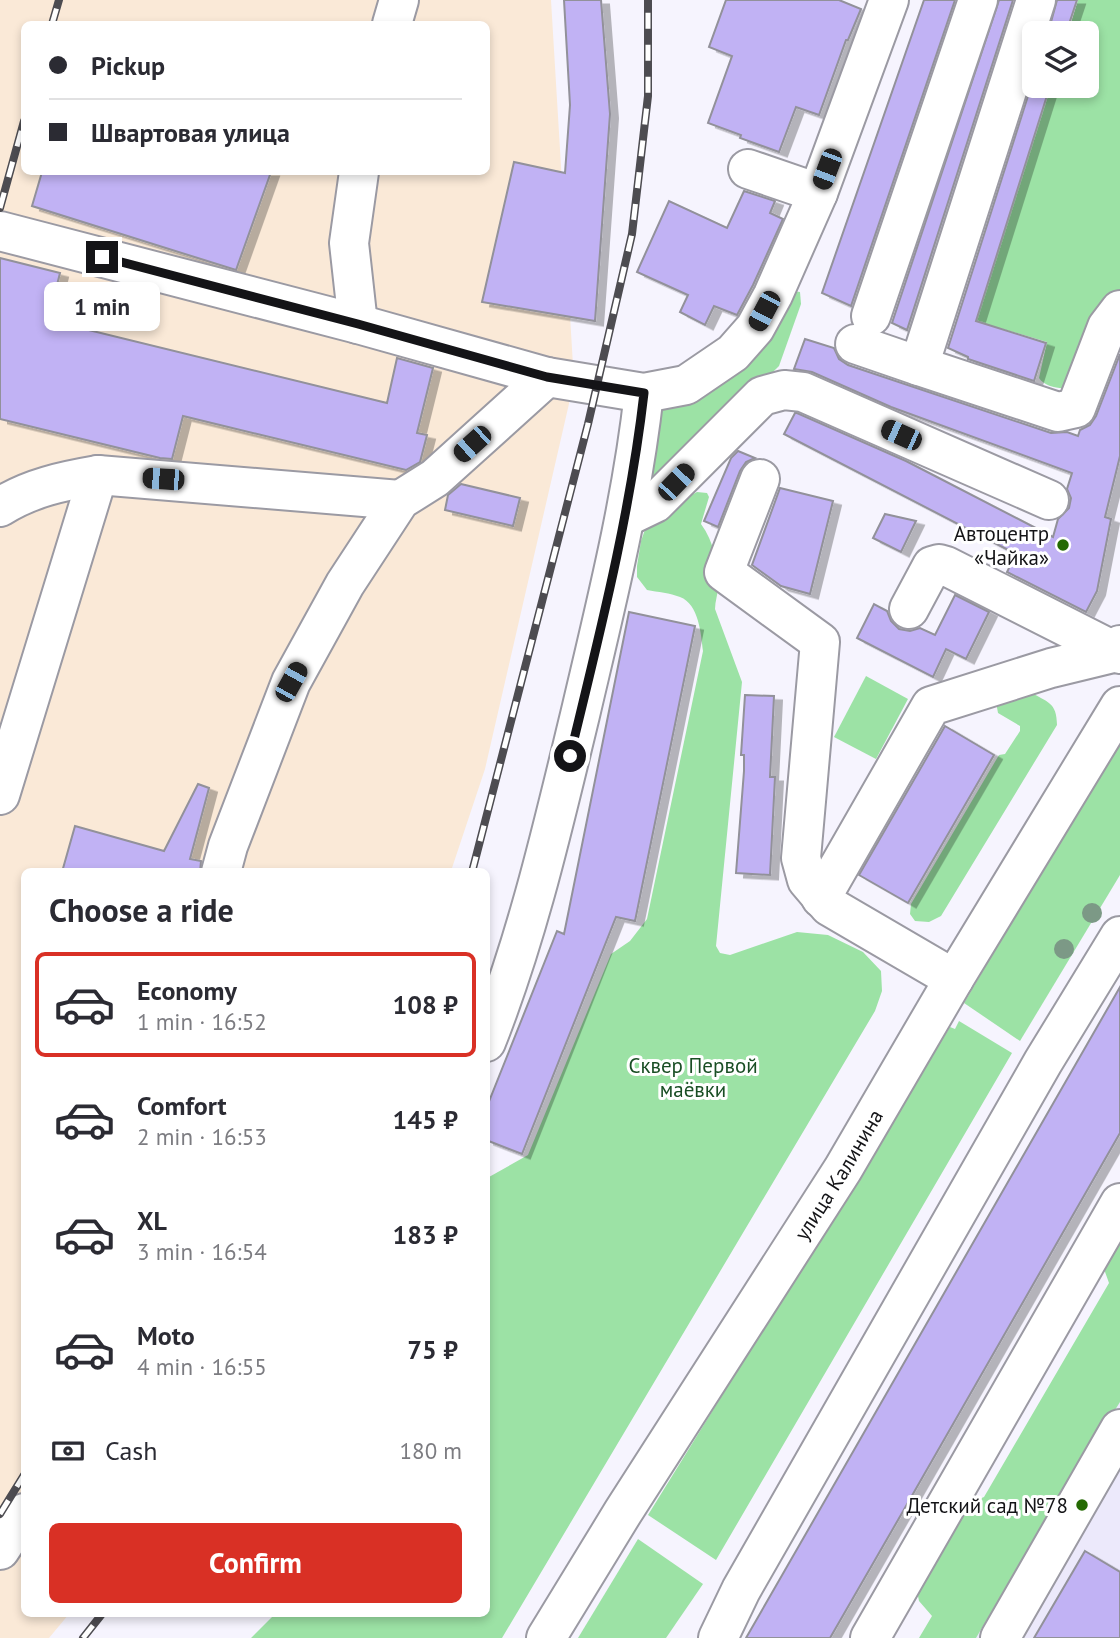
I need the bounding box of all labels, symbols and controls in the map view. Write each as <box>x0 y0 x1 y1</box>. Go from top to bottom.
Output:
map controls <box>1022 21 1099 98</box>
button: layers <box>1022 21 1099 98</box>
text: Pickup <box>91 49 165 82</box>
text: Швартовая улица <box>91 116 290 149</box>
car <box>810 146 845 192</box>
route end <box>86 241 118 273</box>
callout: 1 min <box>44 282 160 330</box>
car <box>745 288 784 334</box>
text: 1 min <box>74 292 130 321</box>
car <box>878 417 925 453</box>
car <box>450 422 495 466</box>
car <box>654 460 699 504</box>
car <box>142 467 185 491</box>
place label: Автоцентр «Чайка» <box>954 520 1049 571</box>
marker: Автоцентр «Чайка» <box>1055 537 1071 553</box>
car <box>272 659 311 705</box>
route start <box>554 740 586 772</box>
text: Choose a ride <box>49 889 234 931</box>
icon: car <box>53 973 116 1036</box>
text: Economy <box>137 974 237 1007</box>
text: 108 ₽ <box>392 988 458 1021</box>
text: 1 min · 16:52 <box>137 1007 267 1036</box>
park label: Сквер Первой маёвки <box>628 1052 758 1103</box>
icon: car <box>53 1088 116 1151</box>
text: Comfort <box>137 1089 227 1122</box>
text: 145 ₽ <box>392 1103 458 1136</box>
street label: улица Калинина <box>788 1104 889 1245</box>
text: 2 min · 16:53 <box>137 1122 267 1151</box>
icon: car <box>53 1203 116 1266</box>
text: XL <box>137 1204 167 1237</box>
text: 183 ₽ <box>392 1218 458 1251</box>
text: 3 min · 16:54 <box>137 1237 267 1266</box>
icon: car <box>53 1318 116 1381</box>
text: Moto <box>137 1319 195 1352</box>
text: 75 ₽ <box>407 1333 458 1366</box>
text: 4 min · 16:55 <box>137 1352 267 1381</box>
icon: cash <box>49 1432 87 1470</box>
text: Cash <box>105 1434 157 1467</box>
text: 180 m <box>400 1436 462 1465</box>
place label: Детский сад №78 <box>906 1492 1068 1519</box>
marker: Детский сад №78 <box>1074 1497 1090 1513</box>
button: Confirm <box>49 1523 462 1603</box>

